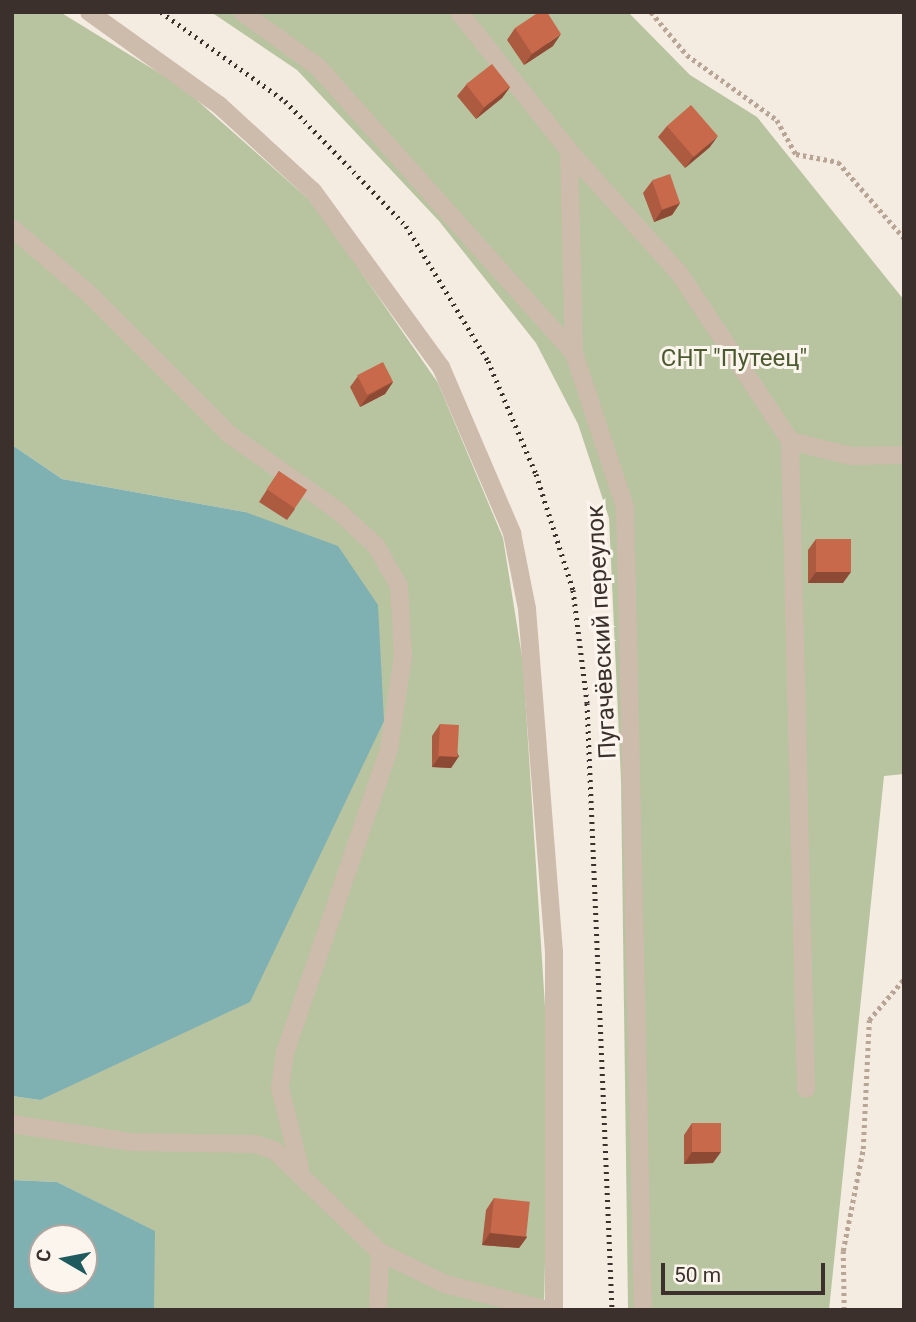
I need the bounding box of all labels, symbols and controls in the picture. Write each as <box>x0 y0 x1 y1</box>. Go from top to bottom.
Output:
park label: СНТ "Путеец" <box>661 345 807 373</box>
street label: Пугачёвский переулок <box>581 504 623 760</box>
north arrow <box>28 1224 98 1294</box>
text: С <box>31 1247 56 1264</box>
scale bar <box>664 1248 828 1292</box>
text: 50 m <box>674 1263 721 1287</box>

